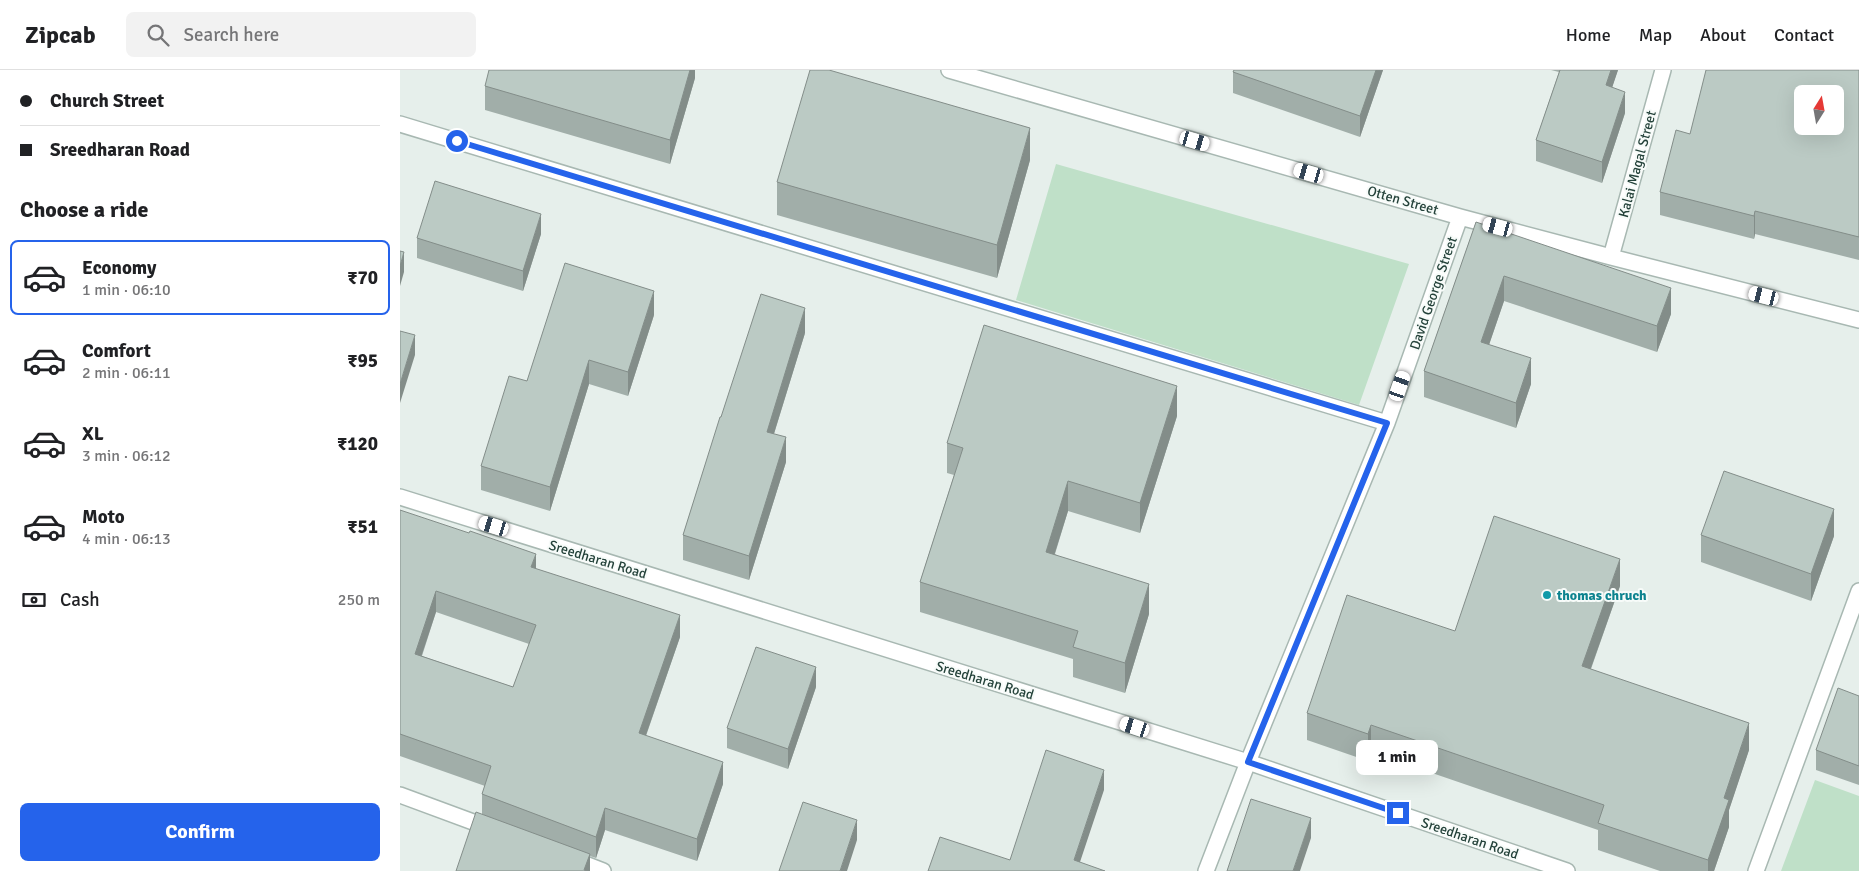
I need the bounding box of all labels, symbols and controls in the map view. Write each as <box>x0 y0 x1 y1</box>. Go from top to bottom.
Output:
search box <box>126 12 476 57</box>
text: Zipcab <box>25 20 96 50</box>
icon: search <box>144 21 172 49</box>
text: Search here <box>184 23 279 47</box>
text: Home <box>1566 24 1611 46</box>
text: Map <box>1639 24 1672 46</box>
text: About <box>1700 24 1746 46</box>
text: Contact <box>1774 24 1834 46</box>
north arrow <box>1794 85 1844 135</box>
map controls <box>1794 85 1844 135</box>
text: Church Street <box>50 89 164 113</box>
street label: Kalai Magal Street <box>1615 109 1660 219</box>
route start <box>446 130 468 152</box>
car <box>1178 130 1211 152</box>
text: Sreedharan Road <box>50 138 190 162</box>
car <box>1292 162 1325 184</box>
street label: Otten Street <box>1365 182 1440 219</box>
text: Choose a ride <box>20 196 148 223</box>
car <box>1481 216 1514 238</box>
street label: David George Street <box>1406 234 1461 352</box>
icon: car <box>22 255 67 300</box>
text: Economy <box>82 256 156 280</box>
text: ₹70 <box>347 266 378 290</box>
text: 1 min · 06:10 <box>82 280 171 300</box>
car <box>1747 285 1780 307</box>
icon: car <box>22 338 67 383</box>
text: Comfort <box>82 339 151 363</box>
text: ₹95 <box>347 349 378 373</box>
text: 2 min · 06:11 <box>82 363 171 383</box>
car <box>1388 369 1411 403</box>
icon: car <box>22 421 67 466</box>
text: XL <box>82 422 104 446</box>
text: ₹120 <box>337 432 378 456</box>
text: 3 min · 06:12 <box>82 446 171 466</box>
icon: car <box>22 504 67 549</box>
text: Moto <box>82 505 125 529</box>
car <box>477 514 510 538</box>
text: ₹51 <box>347 515 378 539</box>
text: 4 min · 06:13 <box>82 529 171 549</box>
street label: Sreedharan Road <box>547 536 649 582</box>
icon: cash <box>20 586 48 614</box>
place label: thomas chruch <box>1556 587 1647 604</box>
text: Cash <box>60 588 100 612</box>
marker: thomas chruch <box>1541 589 1553 601</box>
text: 250 m <box>338 590 380 610</box>
street label: Sreedharan Road <box>934 657 1036 703</box>
car <box>1118 715 1151 739</box>
callout: 1 min <box>1357 740 1439 776</box>
text: 1 min <box>1378 747 1416 767</box>
route end <box>1387 802 1409 824</box>
button: Confirm <box>20 803 380 861</box>
street label: Sreedharan Road <box>1419 814 1521 863</box>

